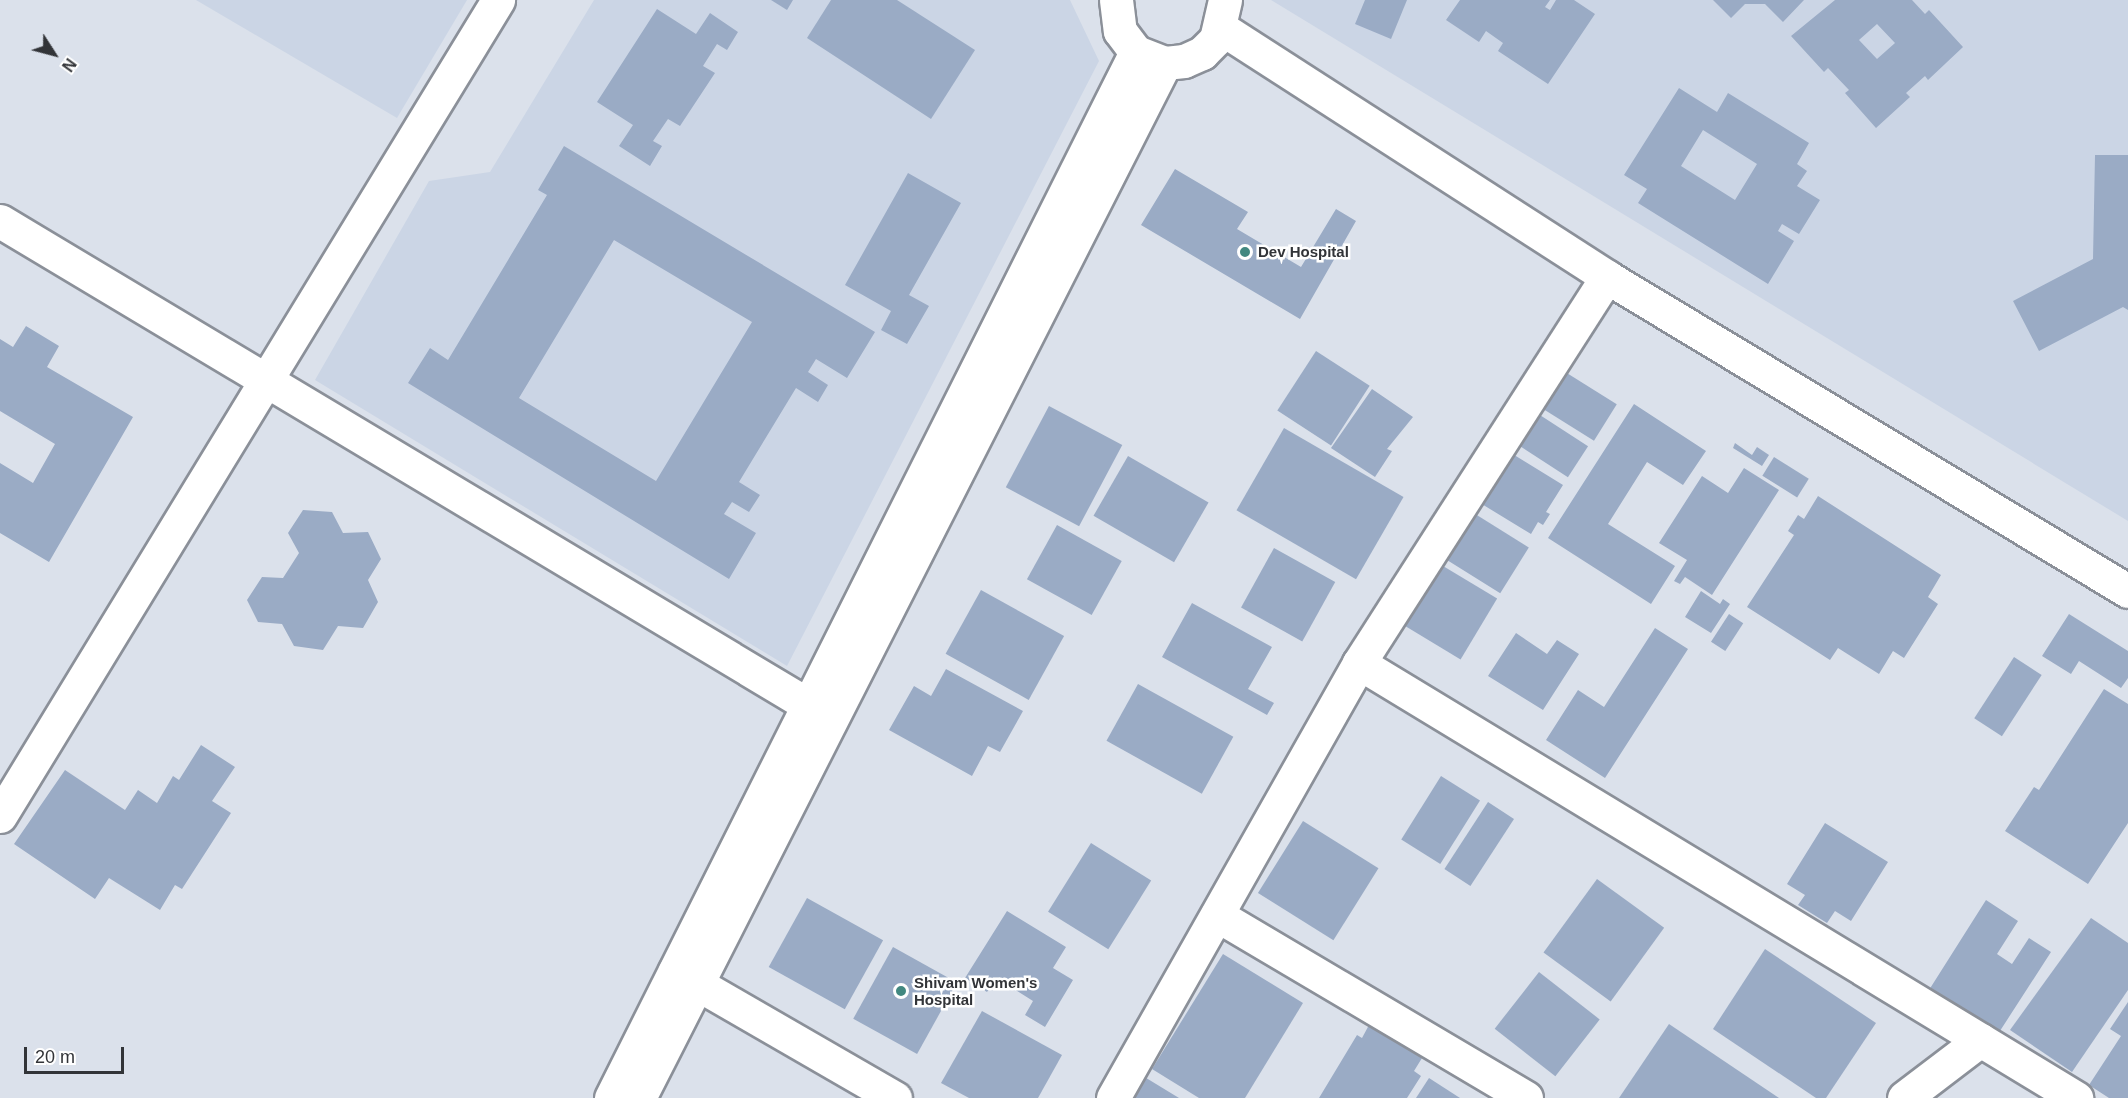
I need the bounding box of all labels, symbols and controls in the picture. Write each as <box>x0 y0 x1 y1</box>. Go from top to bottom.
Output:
north arrow <box>24 24 84 84</box>
text: N <box>59 55 79 75</box>
marker: Dev Hospital <box>1236 243 1254 261</box>
place label: Dev Hospital <box>1258 243 1349 261</box>
place label: Shivam Women's Hospital <box>914 973 1037 1008</box>
marker: Shivam Women's Hospital <box>892 982 910 1000</box>
scale bar <box>27 1035 128 1073</box>
text: 20 m <box>35 1047 75 1067</box>

